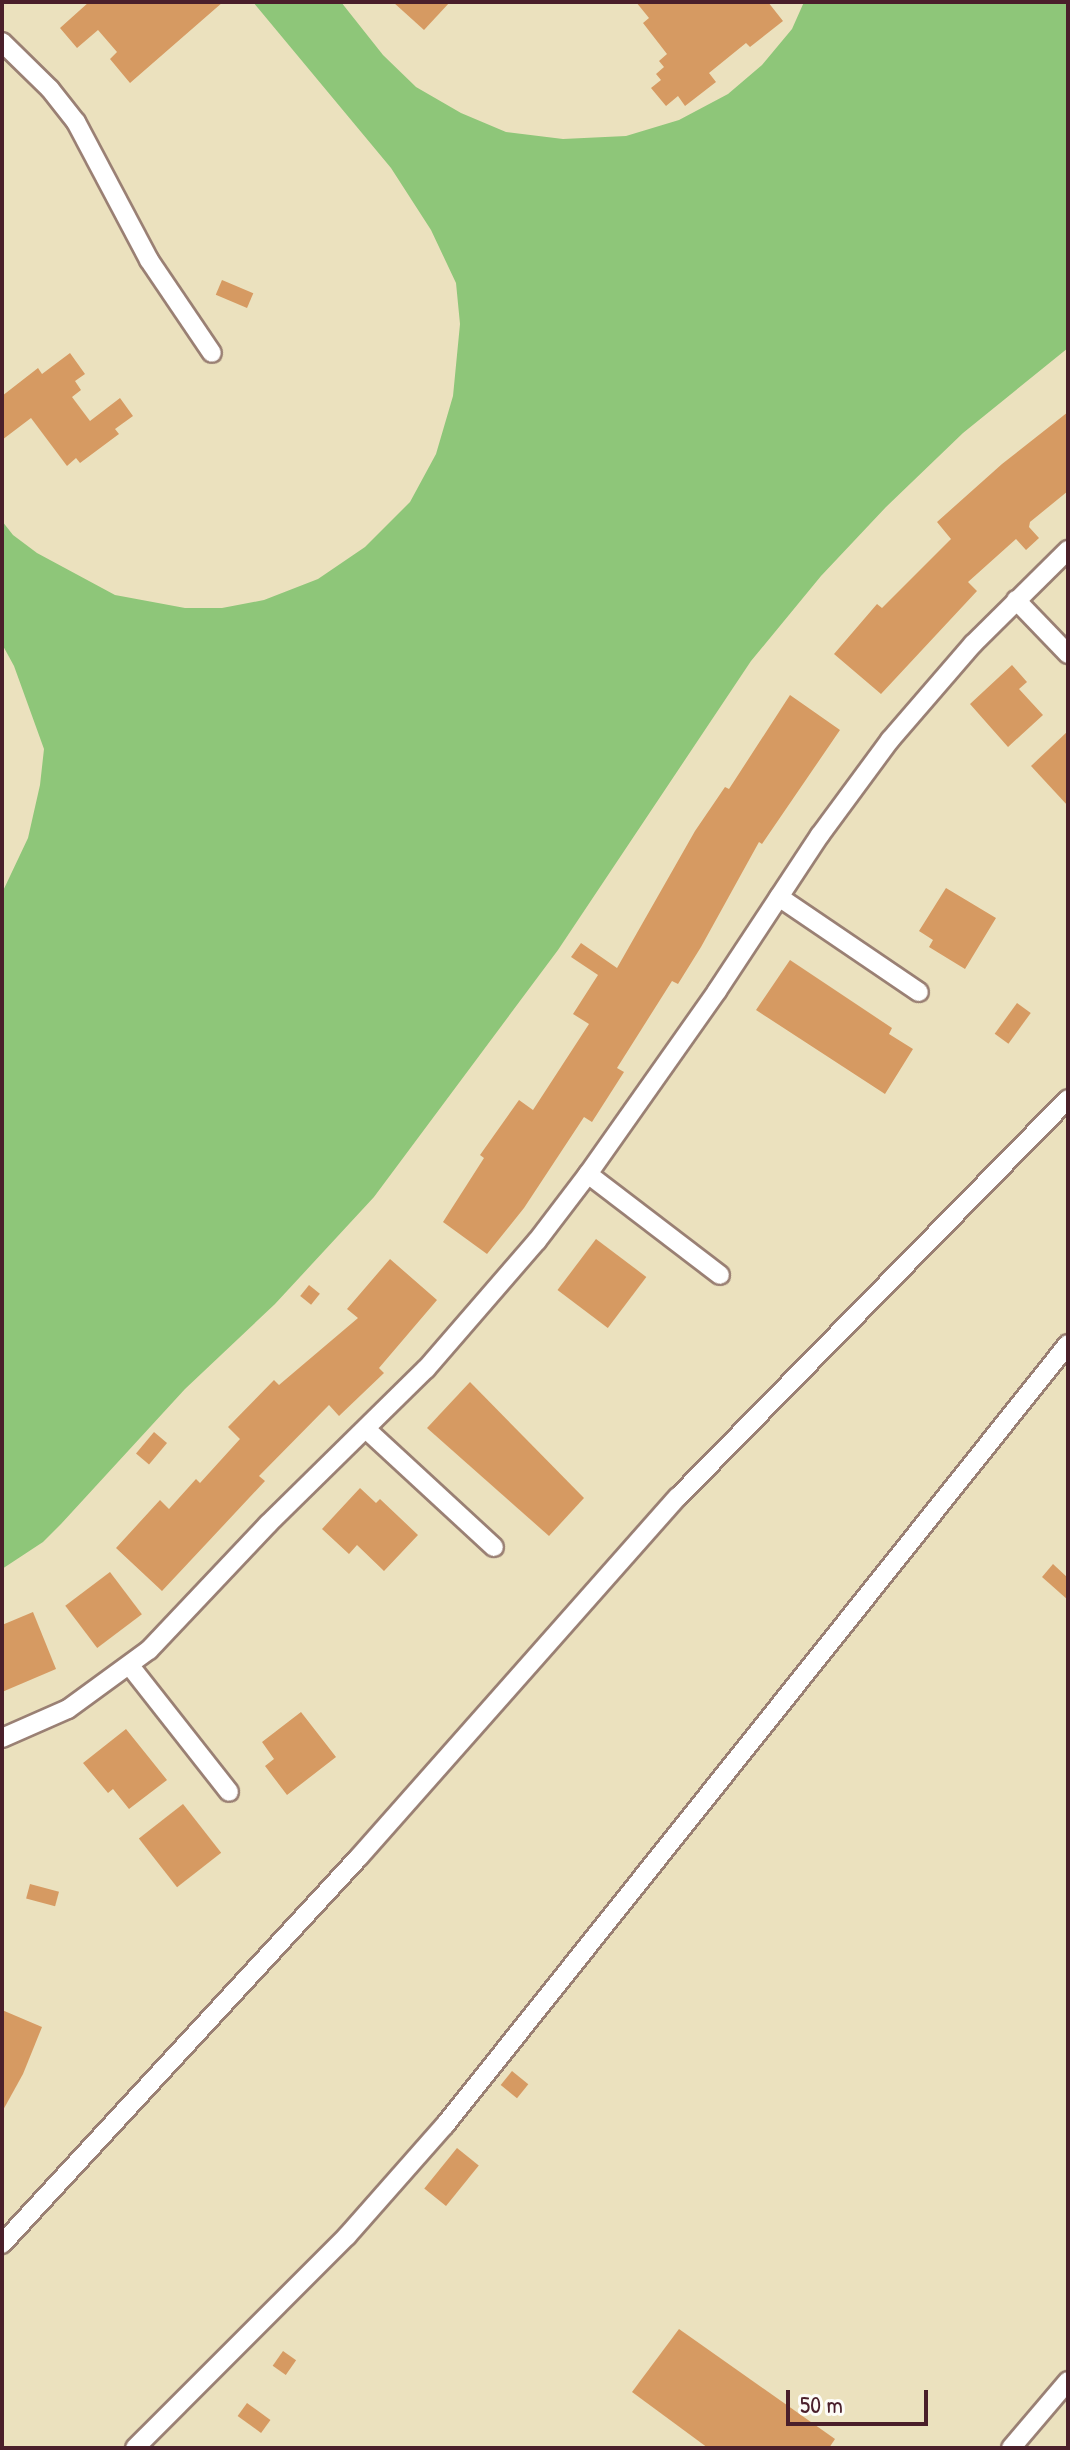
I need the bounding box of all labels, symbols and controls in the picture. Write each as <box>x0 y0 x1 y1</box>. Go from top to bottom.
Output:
scale bar <box>790 2374 932 2424</box>
text: 50 m <box>800 2388 843 2420</box>

